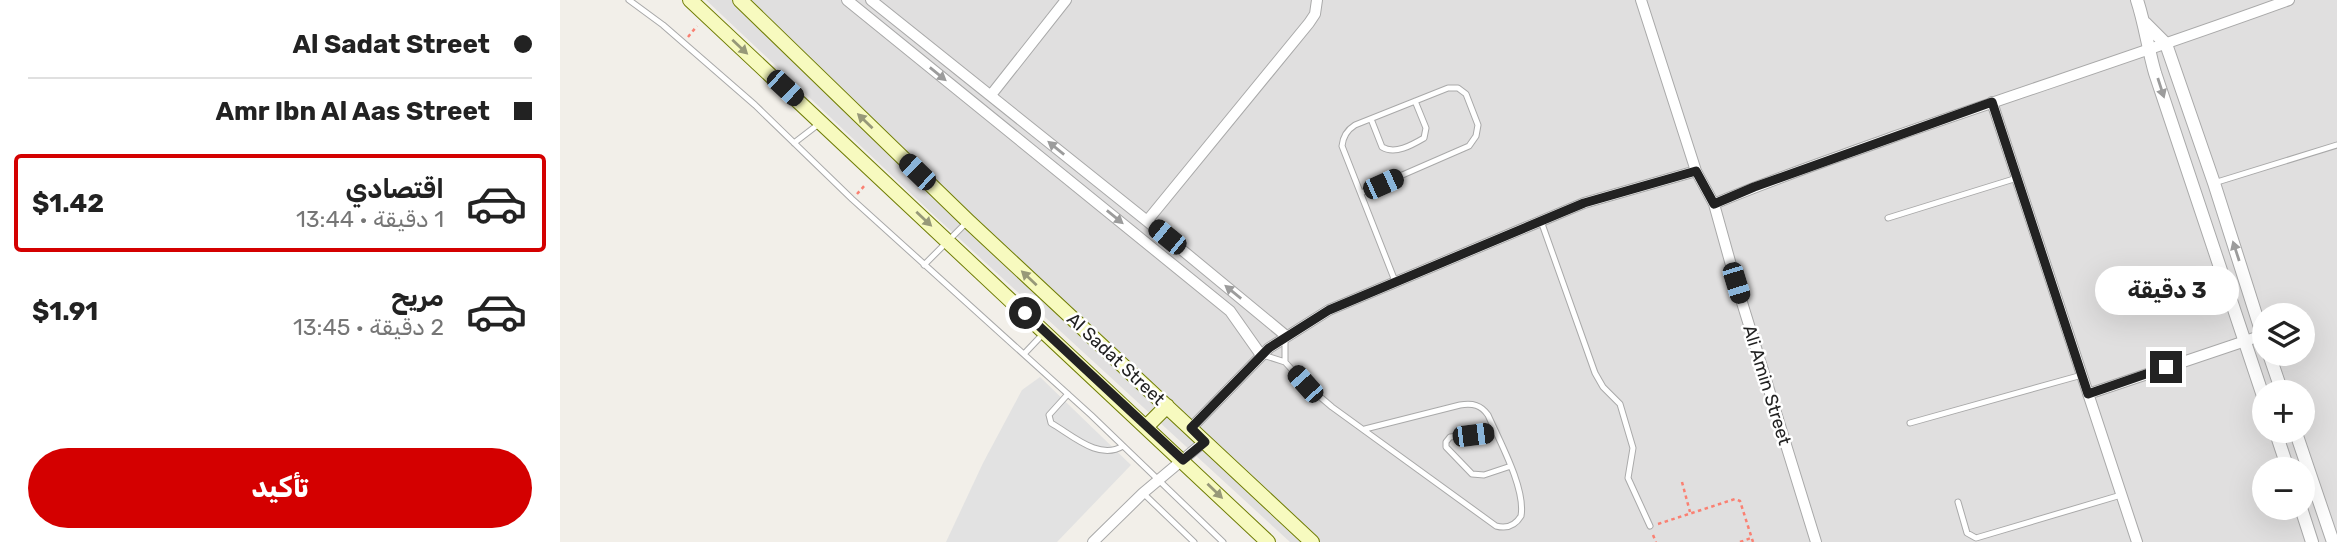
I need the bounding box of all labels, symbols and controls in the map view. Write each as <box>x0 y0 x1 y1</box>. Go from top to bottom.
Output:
text: Al Sadat Street <box>292 29 490 60</box>
one-way arrow <box>731 38 748 54</box>
car <box>763 66 808 110</box>
one-way arrow <box>928 66 946 81</box>
one-way arrow <box>2156 78 2166 99</box>
text: Amr Ibn Al Aas Street <box>215 96 490 127</box>
one-way arrow <box>857 113 874 129</box>
one-way arrow <box>1048 141 1066 156</box>
car <box>895 150 940 194</box>
car <box>1360 166 1407 202</box>
icon: car <box>465 172 528 235</box>
text: اقتصادي <box>345 174 444 205</box>
text: $1.42 <box>32 188 104 219</box>
text: 1 دقيقة · 13:44 <box>296 205 444 233</box>
one-way arrow <box>1106 209 1123 224</box>
one-way arrow <box>915 210 932 226</box>
car <box>1145 216 1190 258</box>
one-way arrow <box>2230 241 2241 262</box>
car <box>1720 260 1753 306</box>
callout: 3 دقيقة <box>2094 266 2238 314</box>
one-way arrow <box>1021 270 1038 286</box>
text: 3 دقيقة <box>2127 276 2207 304</box>
icon: car <box>465 280 528 343</box>
text: مريح <box>391 282 444 313</box>
one-way arrow <box>1224 284 1242 299</box>
text: $1.91 <box>32 296 98 327</box>
route start <box>1009 297 1041 329</box>
map controls <box>2252 303 2315 520</box>
button: layers <box>2252 303 2315 366</box>
street label: Al Sadat Street <box>1062 308 1170 410</box>
text: 2 دقيقة · 13:45 <box>293 313 444 341</box>
street label: Ali Amin Street <box>1738 322 1796 448</box>
route end <box>2150 351 2182 383</box>
car <box>1284 361 1327 407</box>
button: + <box>2252 380 2315 443</box>
car <box>1451 422 1496 448</box>
button: تأكيد <box>28 448 532 528</box>
button: − <box>2252 457 2315 520</box>
one-way arrow <box>1207 483 1224 500</box>

